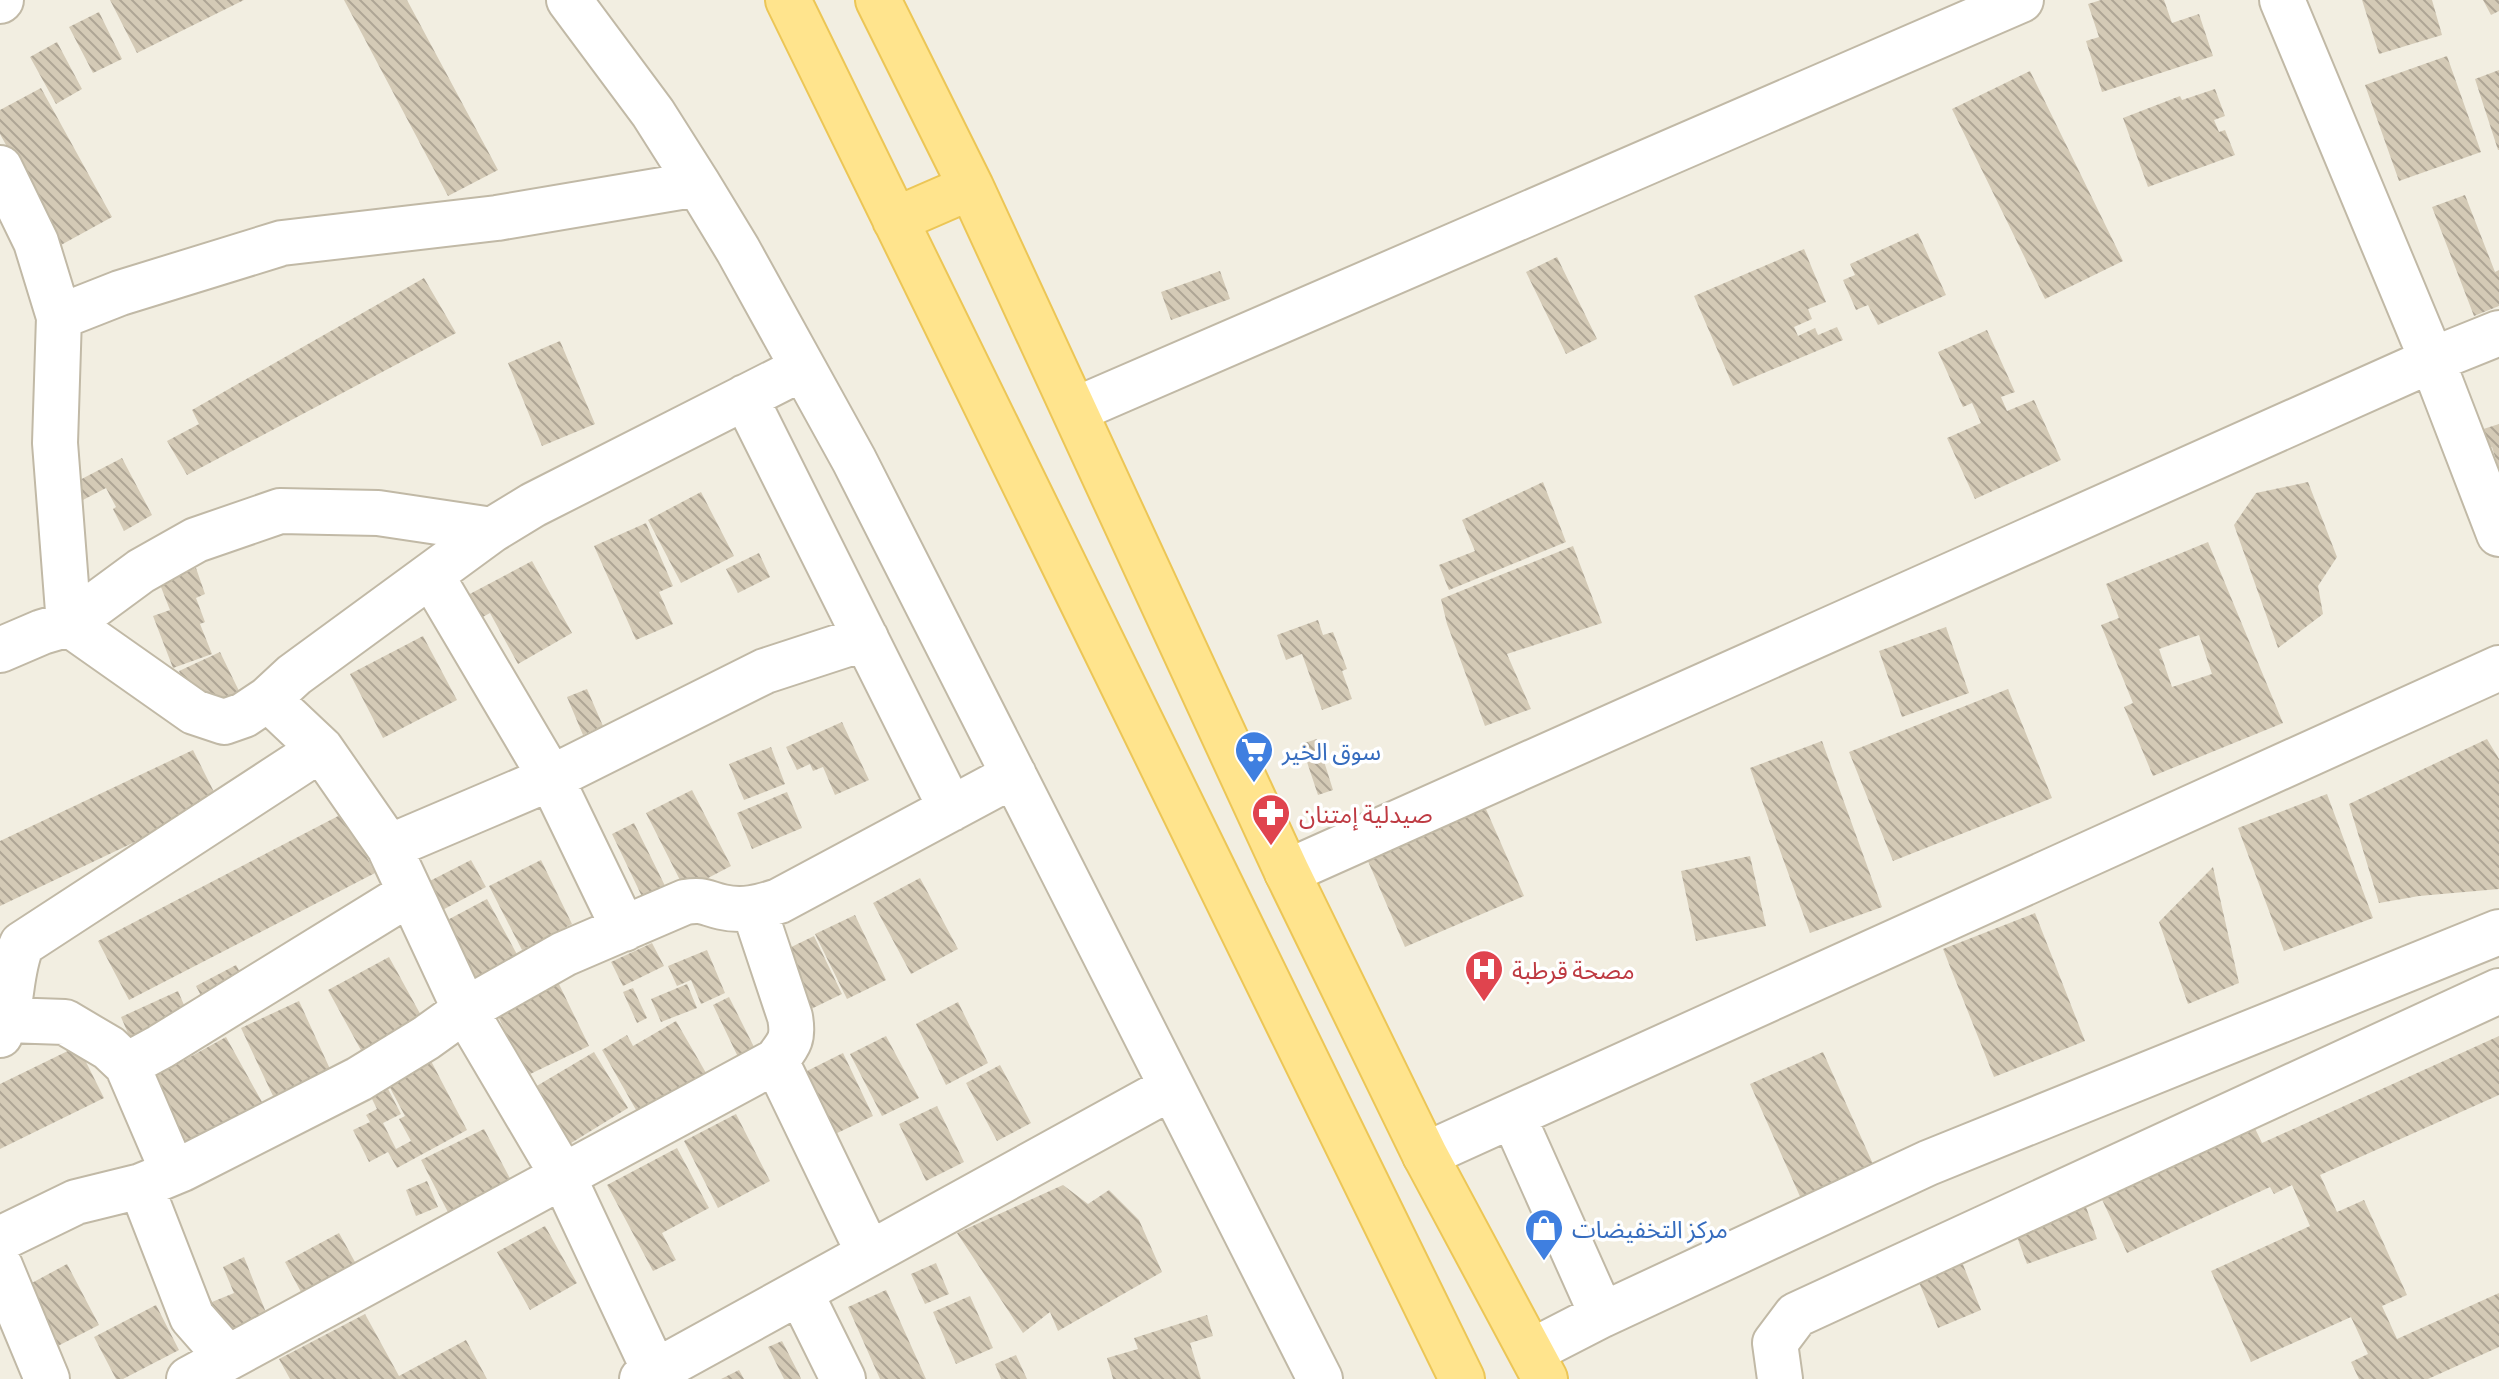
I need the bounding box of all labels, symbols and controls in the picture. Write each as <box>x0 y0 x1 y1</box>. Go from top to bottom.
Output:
supermarket icon: سوق الخير <box>1233 729 1275 784</box>
place label: سوق الخير <box>1281 736 1381 766</box>
pharmacy icon: صيدلية إمتنان <box>1250 792 1292 847</box>
place label: صيدلية إمتنان <box>1299 799 1433 831</box>
hospital icon: مصحة قرطبة <box>1463 948 1505 1003</box>
place label: مصحة قرطبة <box>1512 955 1635 985</box>
shop icon: مركز التخفيضات <box>1523 1207 1565 1262</box>
place label: مركز التخفيضات <box>1572 1214 1728 1244</box>

